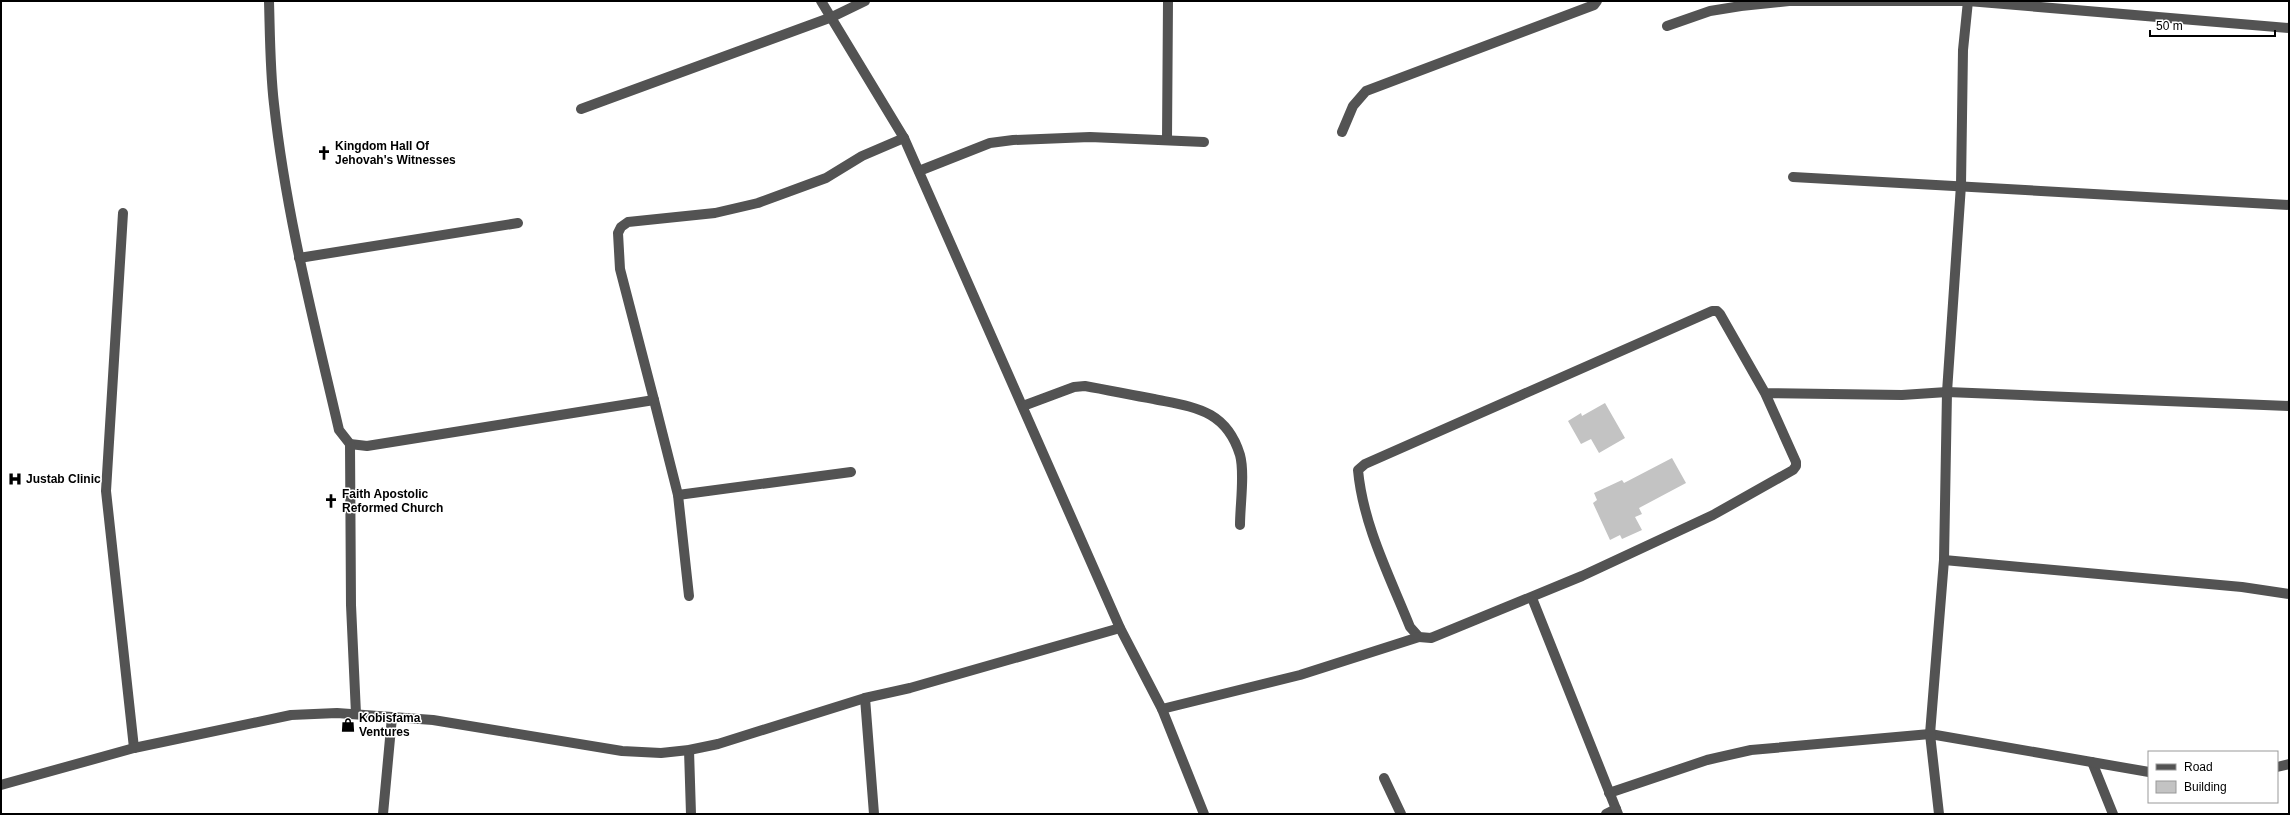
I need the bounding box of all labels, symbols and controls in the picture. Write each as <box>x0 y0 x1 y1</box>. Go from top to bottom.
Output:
scale bar <box>2150 12 2275 38</box>
text: 50 m <box>2156 19 2183 33</box>
place label: Kingdom Hall Of Jehovah's Witnesses <box>335 139 456 167</box>
church icon: Kingdom Hall Of Jehovah's Witnesses <box>316 145 332 161</box>
hospital icon: Justab Clinic <box>7 471 23 487</box>
place label: Justab Clinic <box>26 472 101 486</box>
place label: Faith Apostolic Reformed Church <box>342 487 443 515</box>
church icon: Faith Apostolic Reformed Church <box>323 493 339 509</box>
place label: Kobisfama Ventures <box>359 711 421 739</box>
shop icon: Kobisfama Ventures <box>340 717 356 733</box>
legend <box>2148 751 2278 803</box>
text: Road <box>2184 760 2213 774</box>
text: Building <box>2184 780 2227 794</box>

